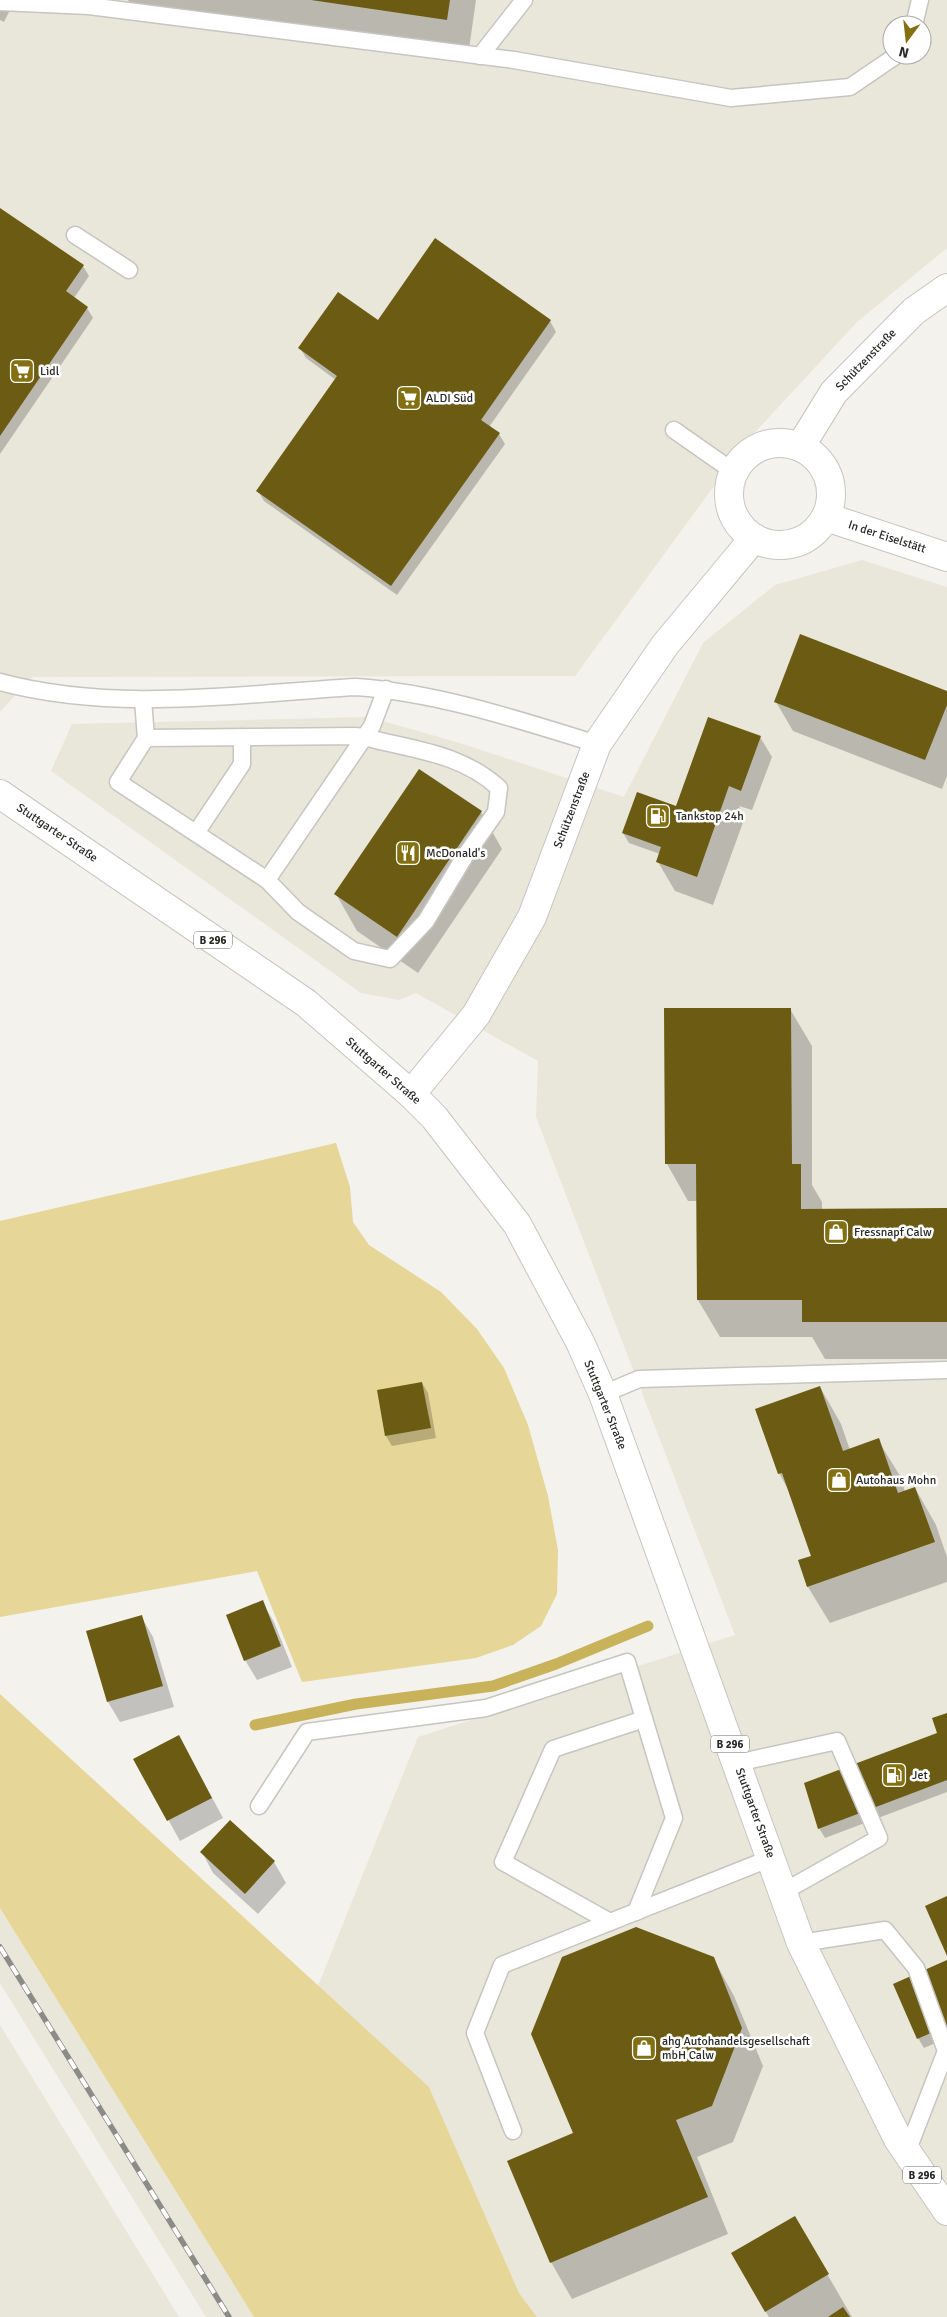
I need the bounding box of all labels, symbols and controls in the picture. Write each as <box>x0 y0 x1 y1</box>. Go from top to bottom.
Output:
north arrow <box>882 15 932 65</box>
text: N <box>897 43 911 62</box>
street label: Schützenstraße <box>832 326 900 394</box>
supermarket icon: Lidl <box>9 358 35 384</box>
place label: Lidl <box>40 364 60 379</box>
supermarket icon: ALDI Süd <box>396 385 422 411</box>
place label: ALDI Süd <box>426 391 473 406</box>
street label: In der Eiselstätt <box>846 517 928 557</box>
street label: Schützenstraße <box>550 770 594 850</box>
street label: Stuttgarter Straße <box>13 800 101 866</box>
fuel station icon: Tankstop 24h <box>645 803 671 829</box>
place label: Tankstop 24h <box>676 809 744 824</box>
restaurant icon: McDonald's <box>395 840 421 866</box>
place label: McDonald's <box>426 846 486 861</box>
road number: B 296 <box>194 932 232 948</box>
street label: Stuttgarter Straße <box>342 1034 424 1108</box>
shop icon: Fressnapf Calw <box>823 1219 849 1245</box>
place label: Fressnapf Calw <box>854 1225 932 1240</box>
street label: Stuttgarter Straße <box>580 1358 630 1452</box>
shop icon: Autohaus Mohn <box>826 1467 852 1493</box>
place label: Autohaus Mohn <box>856 1473 936 1488</box>
road number: B 296 <box>711 1736 749 1752</box>
fuel station icon: Jet <box>881 1762 907 1788</box>
street label: Stuttgarter Straße <box>732 1766 778 1860</box>
place label: Jet <box>912 1768 928 1783</box>
place label: ahg Autohandelsgesellschaft mbH Calw <box>662 2034 810 2063</box>
shop icon: ahg Autohandelsgesellschaft mbH Calw <box>631 2035 657 2061</box>
road number: B 296 <box>903 2166 941 2184</box>

